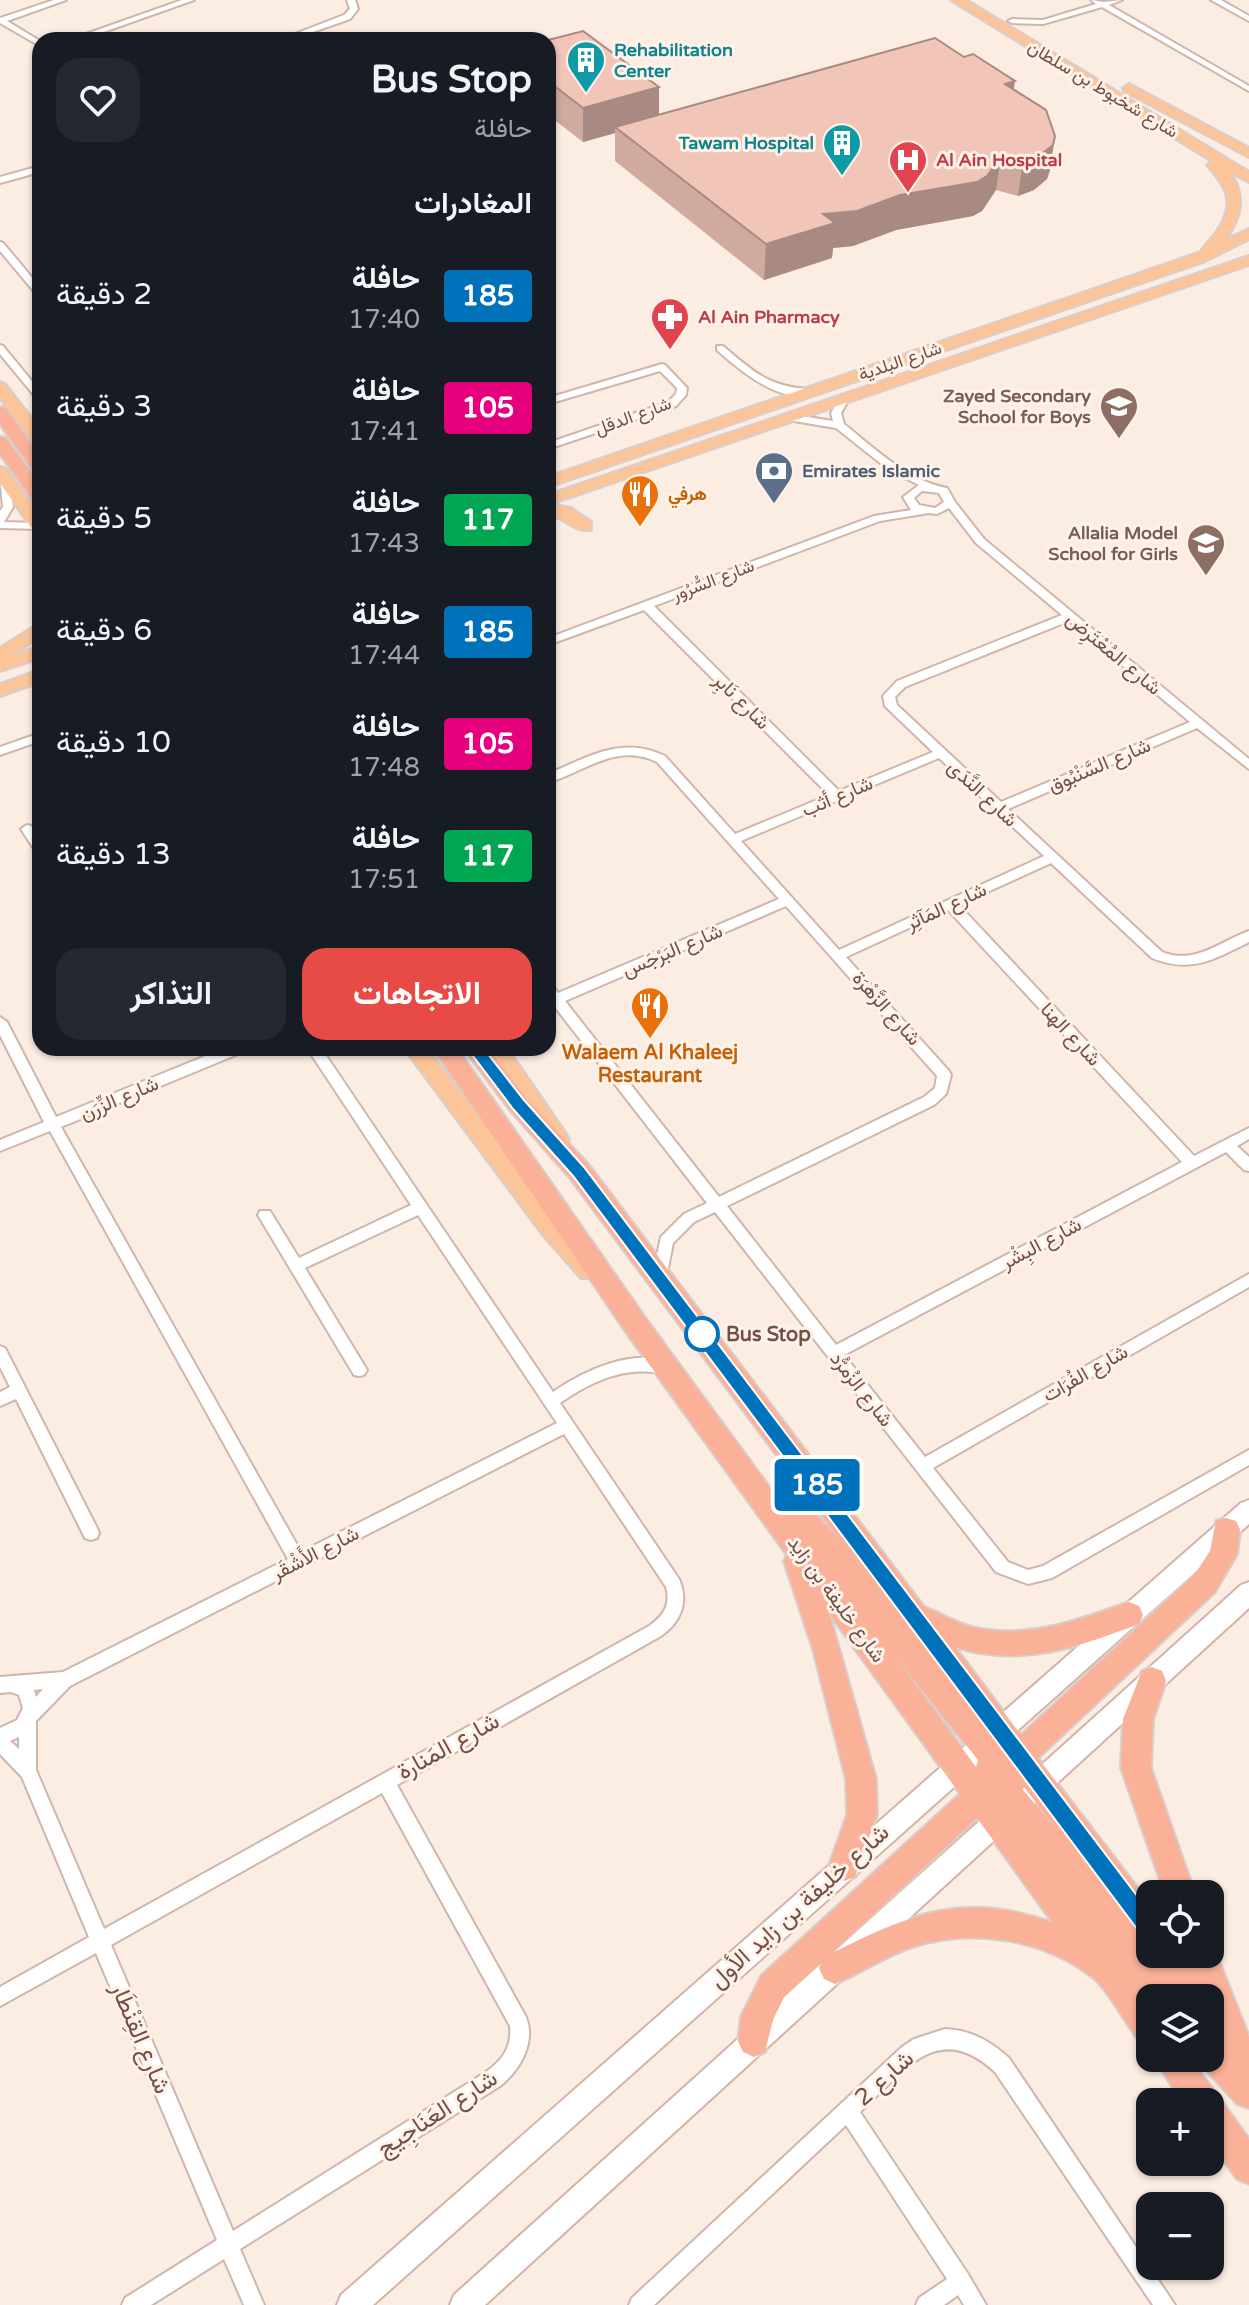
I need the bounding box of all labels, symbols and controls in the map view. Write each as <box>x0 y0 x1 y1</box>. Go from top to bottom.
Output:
street label: شارع شخبوط بن سلطان <box>1023 35 1182 143</box>
building icon: Rehabilitation Center <box>565 39 607 94</box>
place label: Rehabilitation Center <box>614 39 733 82</box>
text: Bus Stop <box>371 57 532 103</box>
button: heart <box>56 58 140 142</box>
text: حافلة <box>474 113 532 144</box>
building icon: Tawam Hospital <box>821 122 863 177</box>
place label: Tawam Hospital <box>678 132 814 154</box>
hospital icon: Al Ain Hospital <box>887 139 929 194</box>
place label: Al Ain Hospital <box>936 149 1062 171</box>
text: المغادرات <box>414 185 532 222</box>
text: حافلة <box>352 260 420 297</box>
text: 2 دقيقة <box>56 276 152 313</box>
text: 185 <box>462 279 514 313</box>
pharmacy icon: Al Ain Pharmacy <box>649 296 691 351</box>
text: 17:40 <box>348 304 420 335</box>
place label: Al Ain Pharmacy <box>698 306 840 328</box>
street label: شارع البلدية <box>855 336 945 386</box>
text: حافلة <box>352 372 420 409</box>
place label: Zayed Secondary School for Boys <box>943 385 1091 428</box>
school or university icon: Zayed Secondary School for Boys <box>1098 385 1140 440</box>
text: 3 دقيقة <box>56 388 152 425</box>
text: 105 <box>462 391 514 425</box>
street label: شارع الدقل <box>592 392 675 441</box>
text: 17:41 <box>348 416 420 447</box>
bank icon: Emirates Islamic <box>753 450 795 505</box>
place label: Emirates Islamic <box>802 460 941 482</box>
restaurant icon: هرفي <box>619 473 661 528</box>
place label: هرفي <box>668 483 707 509</box>
text: حافلة <box>352 484 420 521</box>
text: 5 دقيقة <box>56 500 152 537</box>
text: 117 <box>462 503 514 537</box>
place label: Allalia Model School for Girls <box>1048 522 1178 565</box>
school or university icon: Allalia Model School for Girls <box>1185 522 1227 577</box>
text: 17:43 <box>348 528 420 559</box>
street label: شارع السُّرُور <box>668 554 758 607</box>
text: حافلة <box>352 596 420 633</box>
street label: شارع المُعْتَرِض <box>1059 607 1166 703</box>
text: 6 دقيقة <box>56 612 152 649</box>
text: 185 <box>462 615 514 649</box>
text: 17:44 <box>348 640 420 671</box>
street label: شارع نَابِر <box>706 668 775 737</box>
text: حافلة <box>352 708 420 745</box>
text: 10 دقيقة <box>56 724 171 761</box>
text: 105 <box>462 727 514 761</box>
street label: شارع السَّنْبُوق <box>1044 734 1155 799</box>
text: 17:48 <box>348 752 420 783</box>
street label: شارع النَّدَى <box>942 755 1023 833</box>
street label: شارع أثب <box>798 771 877 823</box>
text: حافلة <box>352 820 420 857</box>
text: 13 دقيقة <box>56 836 171 873</box>
text: 117 <box>462 839 514 873</box>
text: 17:51 <box>348 864 420 895</box>
street label: شارع المَآثِر <box>901 878 991 937</box>
street label: شارع البَرْجَس <box>618 919 727 984</box>
button: التذاكر <box>56 948 286 1040</box>
button: الاتجاهات <box>302 948 532 1040</box>
street label: شارع الزَّهْرَة <box>846 967 926 1051</box>
restaurant icon: Walaem Al Khaleej Restaurant <box>629 985 671 1040</box>
street label: شارع الهنا <box>1034 998 1106 1072</box>
place label: Walaem Al Khaleej Restaurant <box>562 1041 738 1088</box>
street label: شارع الزِّرَن <box>76 1072 163 1127</box>
street label: شارع البِشْر <box>996 1212 1087 1277</box>
marker: Bus Stop <box>685 1317 719 1351</box>
place label: Bus Stop <box>726 1323 811 1347</box>
street label: شارع الفُرَات <box>1038 1340 1133 1409</box>
street label: شارع الزُمرُّد <box>824 1347 898 1432</box>
line badge: 185 <box>771 1459 863 1511</box>
text: 185 <box>791 1468 843 1502</box>
street label: شارع الأَشْقَر <box>265 1519 364 1587</box>
street label: شارع خليفة بن زايد <box>781 1532 890 1668</box>
street label: شارع المَنارة <box>392 1706 505 1787</box>
street label: شارع خليفة بن زايد الأول <box>703 1818 896 1996</box>
map controls <box>1136 1880 1224 2280</box>
button: locate <box>1136 1880 1224 1968</box>
street label: شارع القِنْطَار <box>103 1977 177 2098</box>
button: layers <box>1136 1984 1224 2072</box>
street label: شارع 2 <box>849 2044 921 2113</box>
street label: شارع العَنَاجِيج <box>372 2064 504 2165</box>
button: + <box>1136 2088 1224 2176</box>
button: − <box>1136 2192 1224 2280</box>

